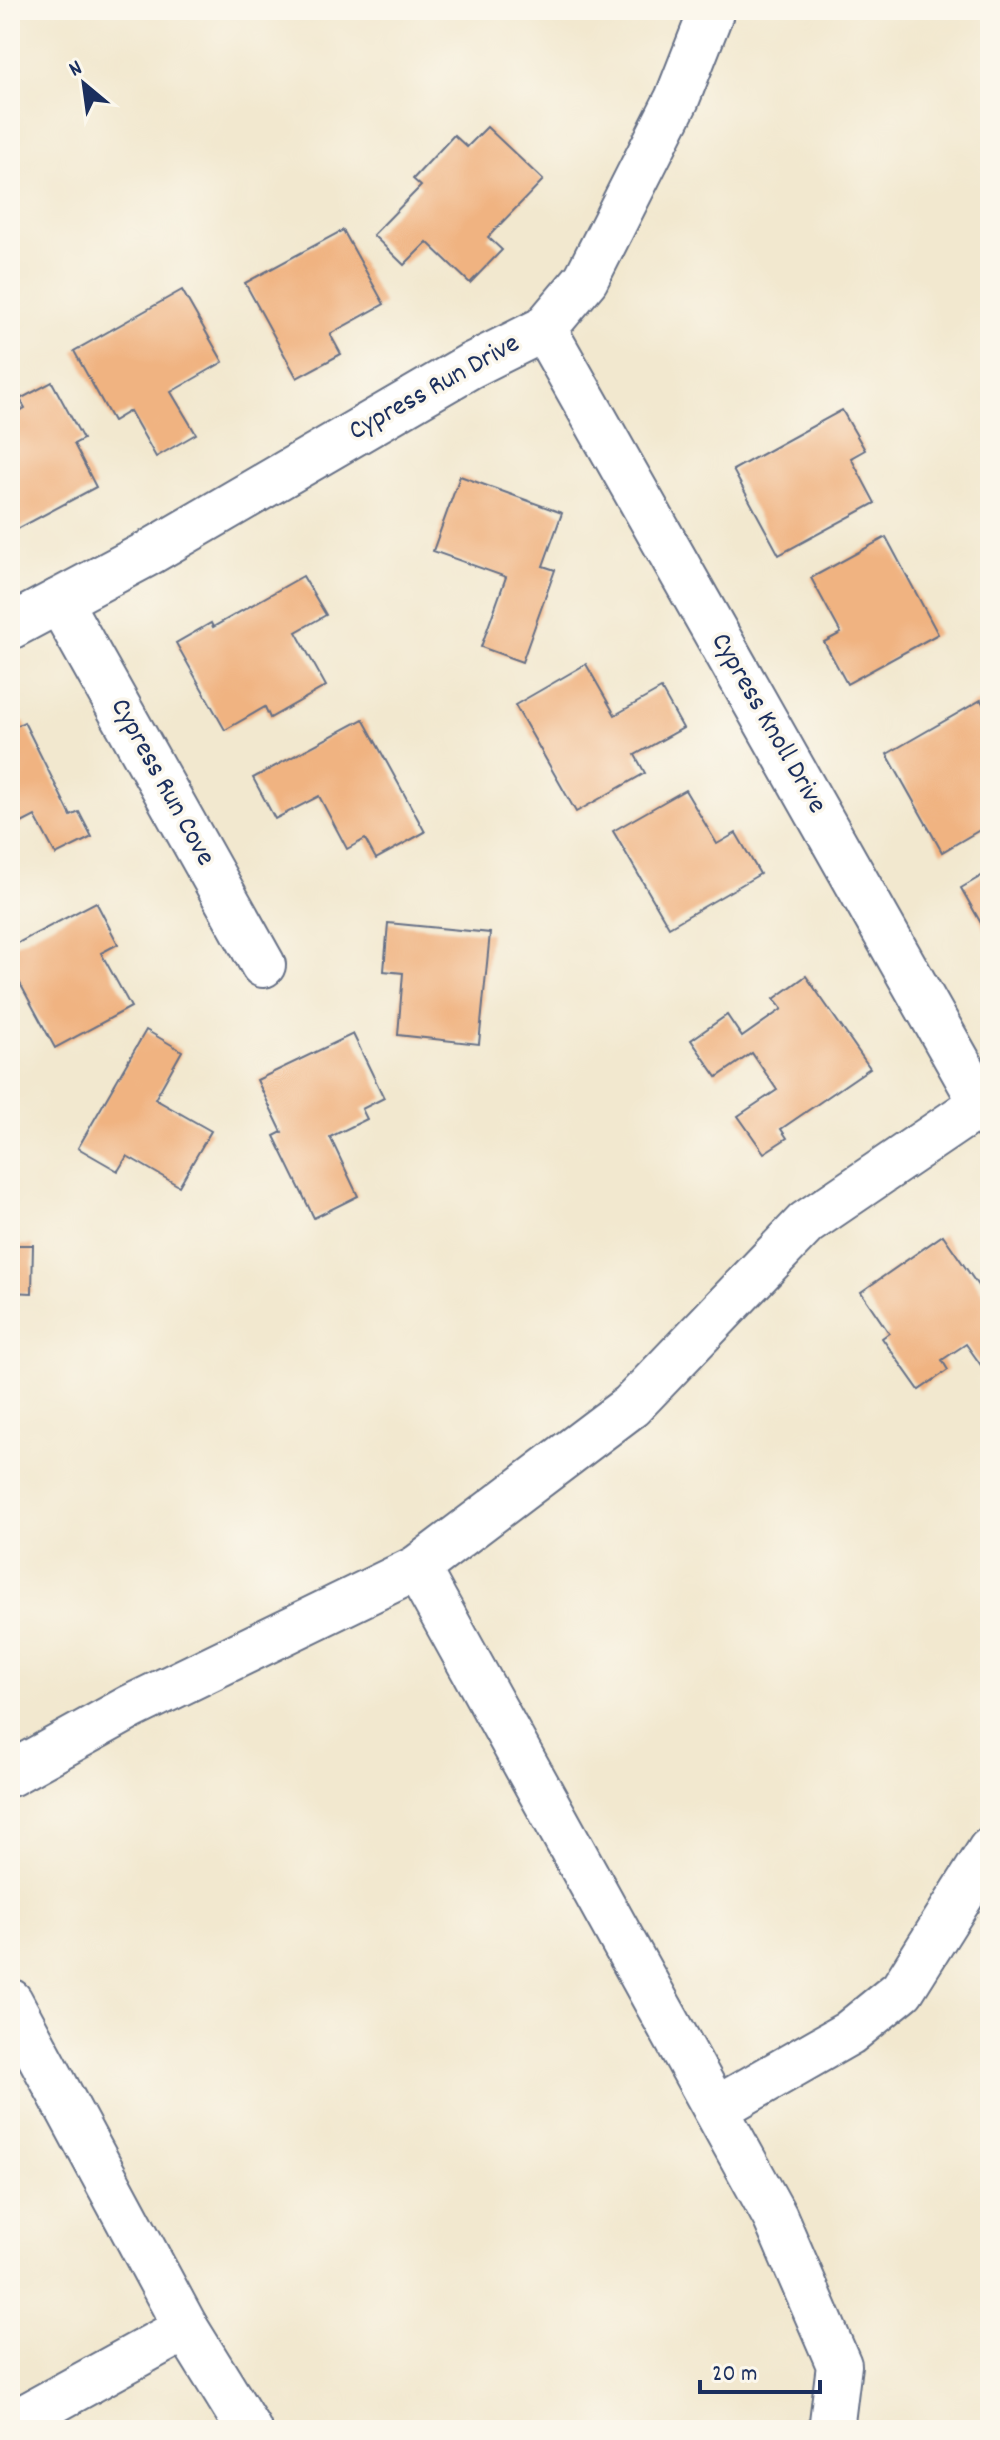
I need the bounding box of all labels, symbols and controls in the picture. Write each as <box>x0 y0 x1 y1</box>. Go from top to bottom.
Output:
north arrow <box>44 44 124 124</box>
text: N <box>64 53 88 86</box>
street label: Cypress Run Drive <box>342 325 528 453</box>
street label: Cypress Knoll Drive <box>699 626 835 822</box>
street label: Cypress Run Cove <box>98 692 224 874</box>
scale bar <box>700 2344 820 2394</box>
text: 20 m <box>712 2358 758 2392</box>

